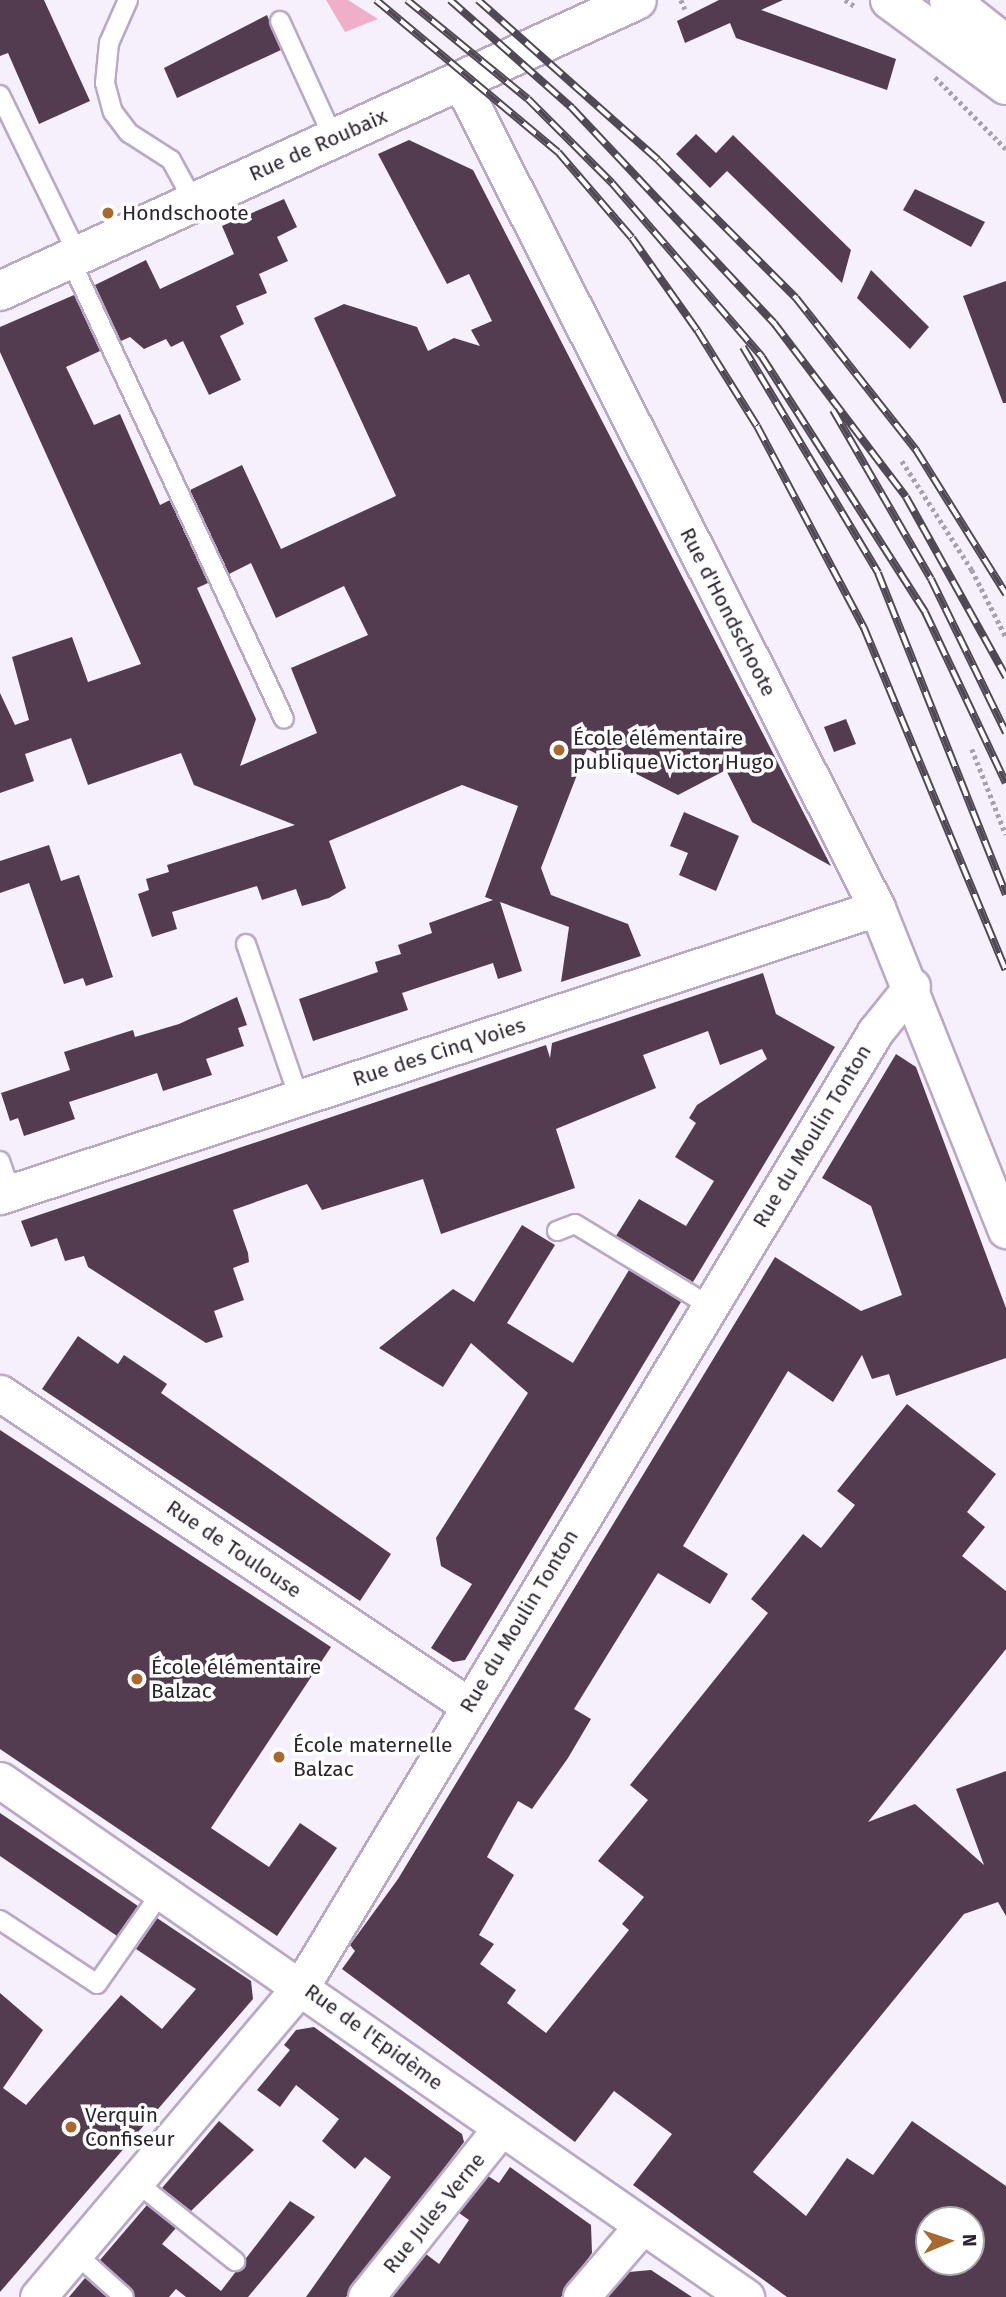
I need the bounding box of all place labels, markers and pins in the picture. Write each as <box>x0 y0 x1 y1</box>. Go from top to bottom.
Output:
place label: Hondschoote <box>122 200 249 226</box>
marker: Hondschoote <box>100 205 116 221</box>
place label: École élémentaire publique Victor Hugo <box>573 725 774 775</box>
marker: École élémentaire publique Victor Hugo <box>551 742 567 758</box>
place label: École élémentaire Balzac <box>151 1654 321 1704</box>
marker: École élémentaire Balzac <box>129 1671 145 1687</box>
place label: École maternelle Balzac <box>293 1732 452 1782</box>
marker: École maternelle Balzac <box>271 1749 287 1765</box>
place label: Verquin Confiseur <box>85 2102 175 2152</box>
marker: Verquin Confiseur <box>63 2119 79 2135</box>

